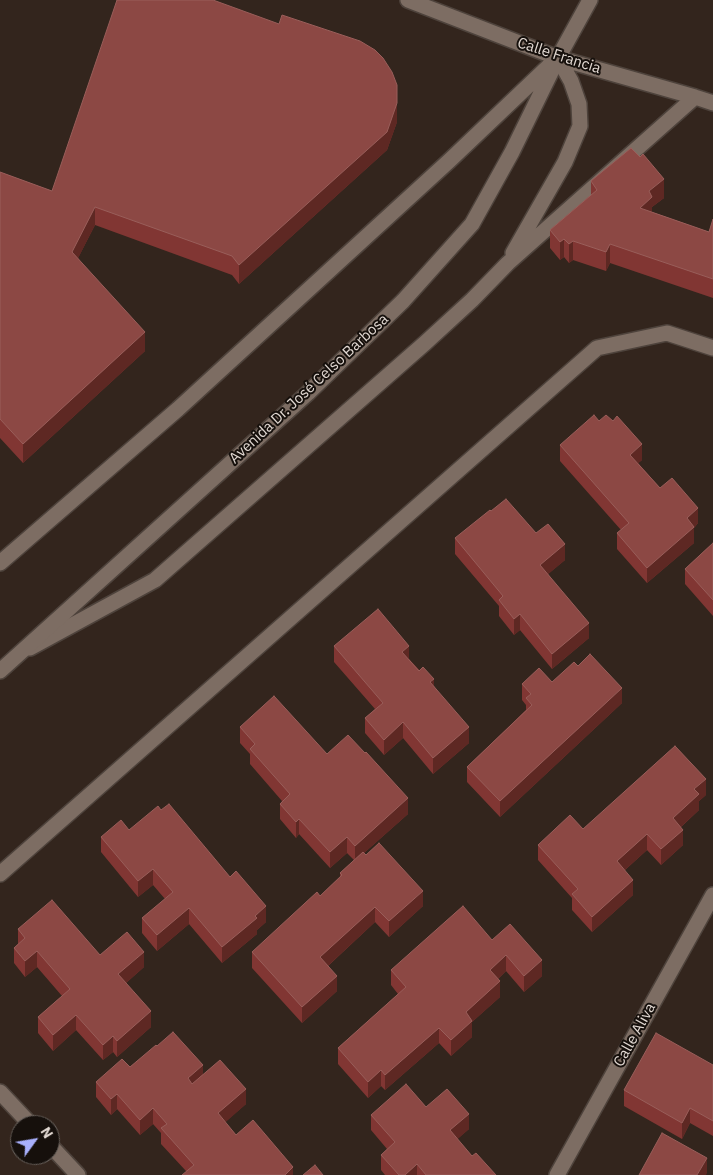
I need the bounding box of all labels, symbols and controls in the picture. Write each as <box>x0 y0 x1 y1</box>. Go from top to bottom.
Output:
street label: Calle Francia <box>515 34 603 78</box>
street label: Avenida Dr. José Celso Barbosa <box>226 310 392 468</box>
street label: Calle Aliva <box>610 1000 660 1070</box>
north arrow <box>10 1115 60 1165</box>
text: N <box>37 1124 57 1142</box>

